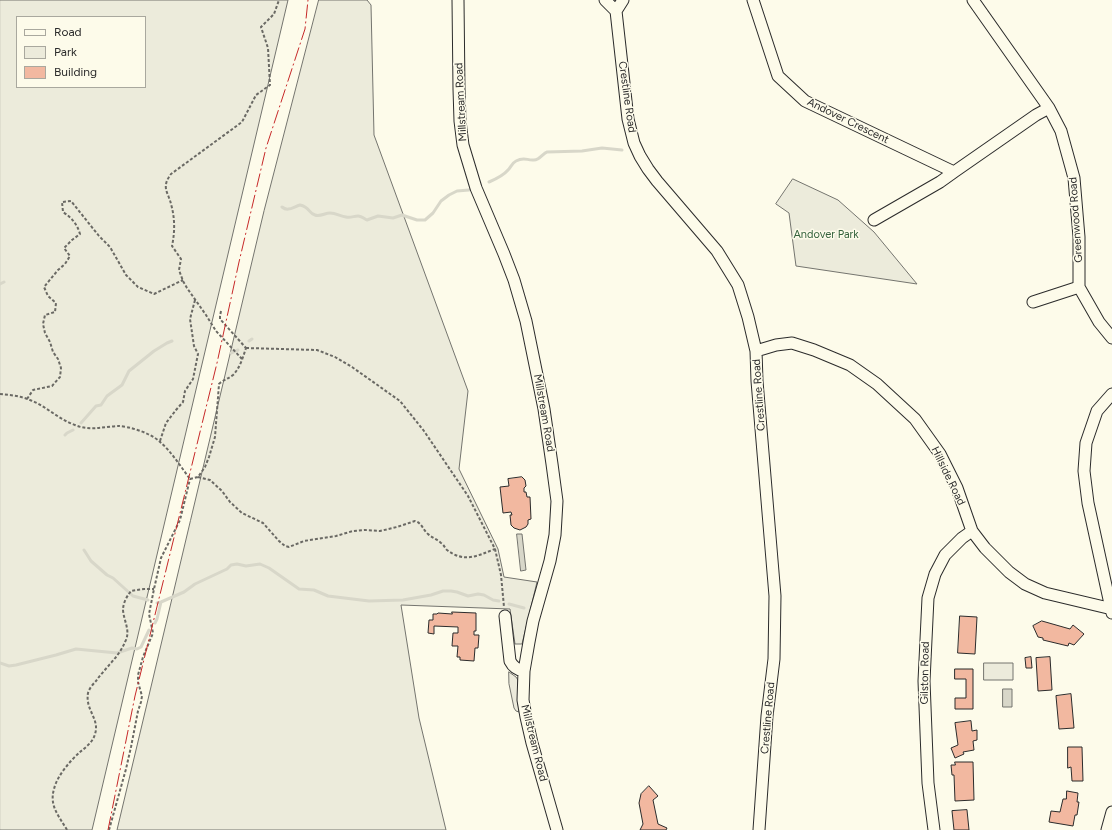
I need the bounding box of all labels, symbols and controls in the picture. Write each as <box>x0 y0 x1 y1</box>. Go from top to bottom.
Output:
legend <box>16 16 146 88</box>
text: Road <box>54 25 82 39</box>
text: Park <box>54 45 77 59</box>
street label: Crestline Road <box>615 60 639 134</box>
street label: Millstream Road <box>452 62 470 142</box>
text: Building <box>54 65 97 79</box>
street label: Andover Crescent <box>805 95 891 147</box>
street label: Greenwood Road <box>1066 177 1086 263</box>
park label: Andover Park <box>793 228 859 242</box>
street label: Crestline Road <box>750 359 768 431</box>
street label: Millstream Road <box>531 373 557 453</box>
street label: Hillside Road <box>928 444 968 508</box>
street label: Gilston Road <box>918 641 932 705</box>
street label: Crestline Road <box>758 682 778 754</box>
street label: Millstream Road <box>518 703 550 783</box>

